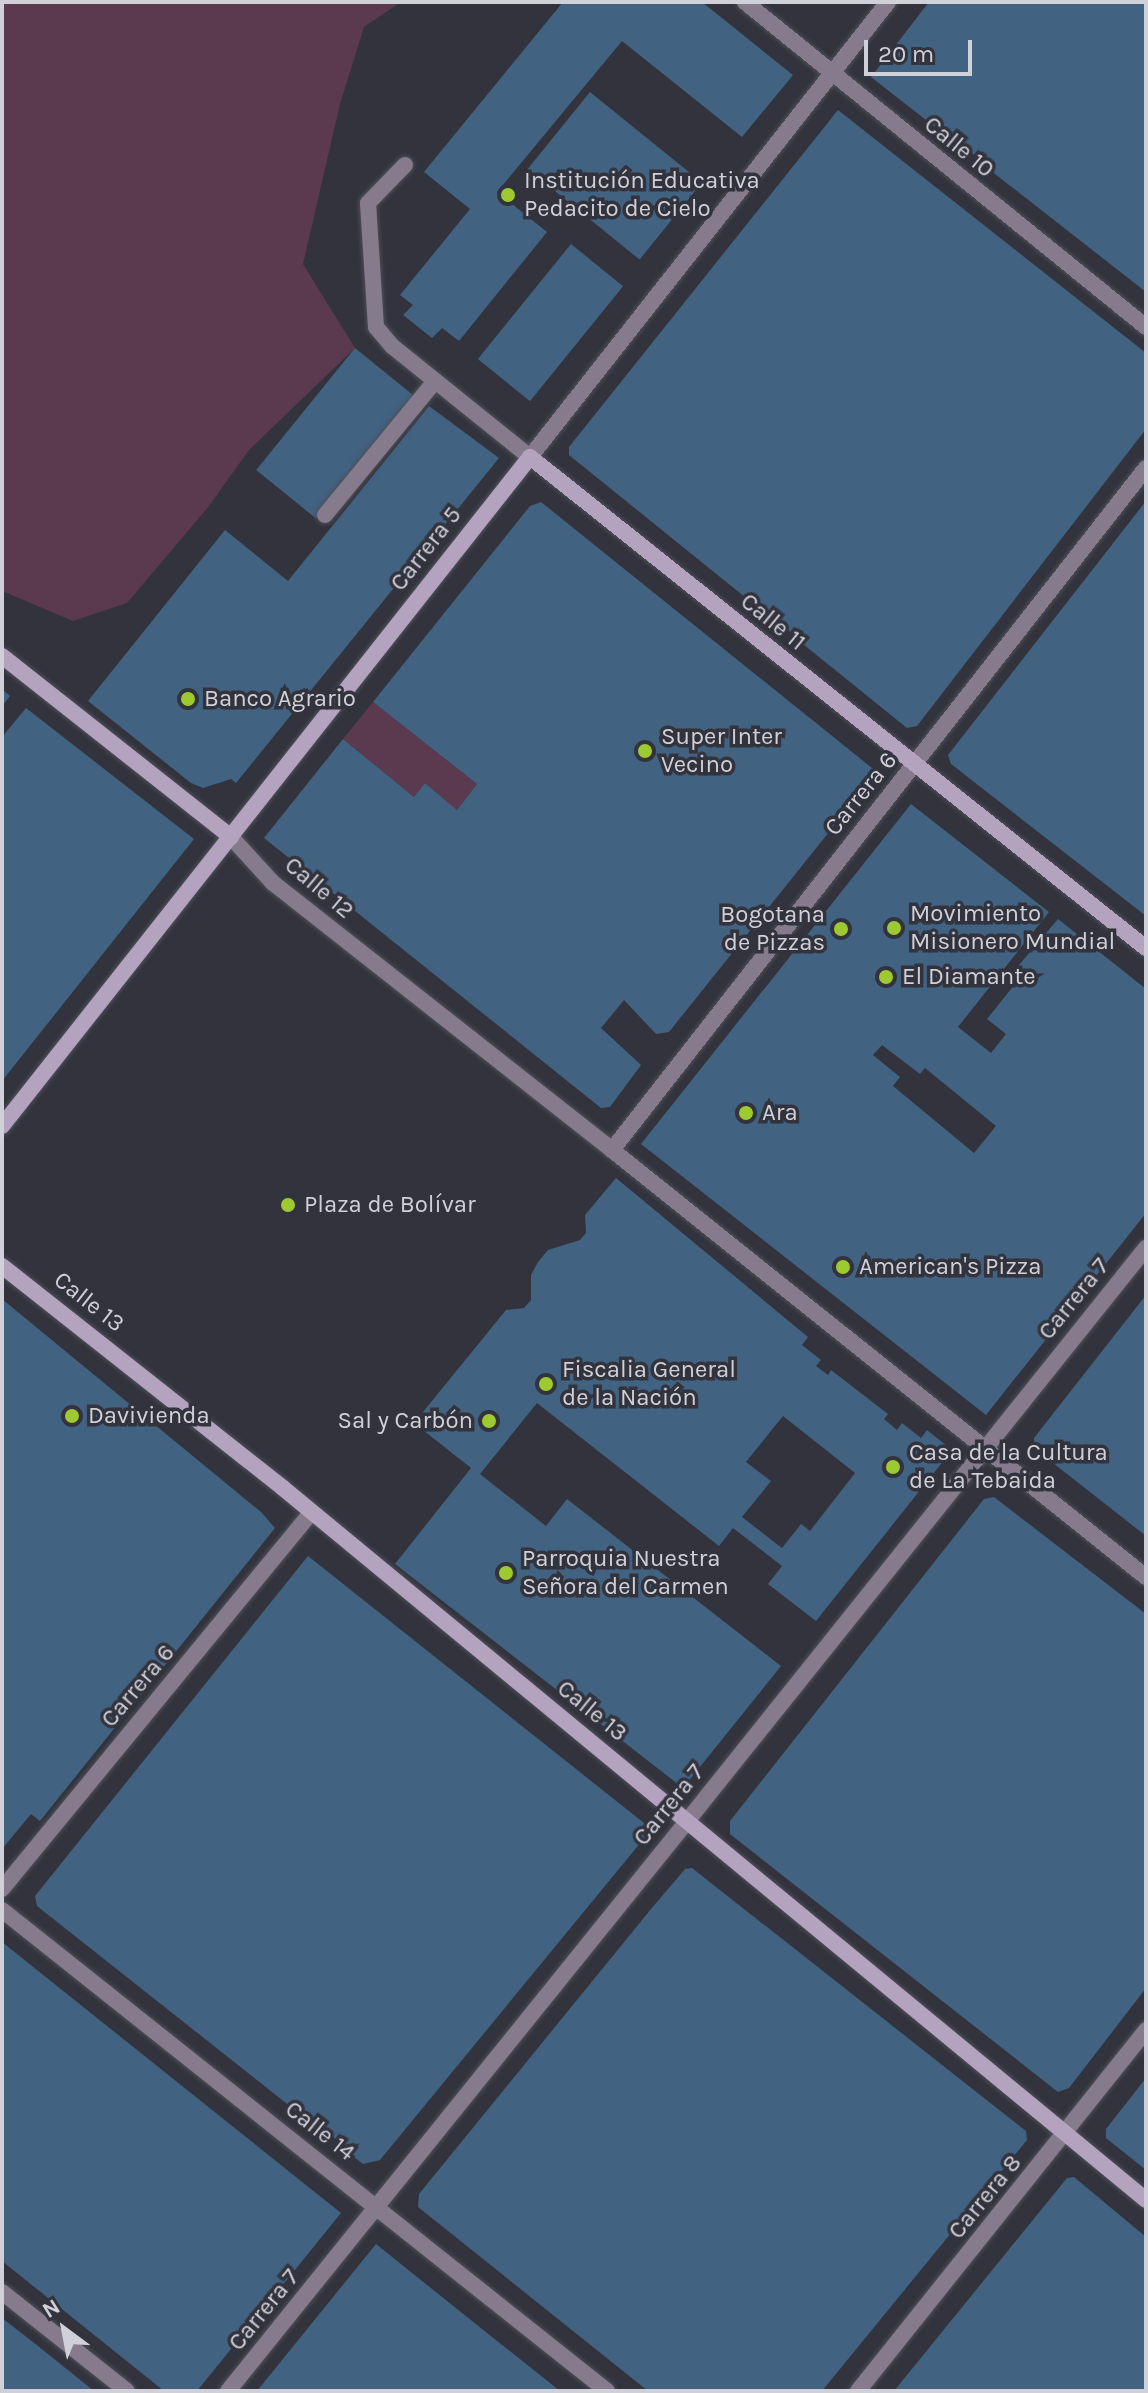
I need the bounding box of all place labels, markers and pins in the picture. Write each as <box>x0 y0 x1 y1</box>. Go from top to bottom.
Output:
place label: Institución Educativa Pedacito de Cielo <box>524 167 760 223</box>
marker: Institución Educativa Pedacito de Cielo <box>499 186 517 204</box>
place label: Banco Agrario <box>204 685 356 713</box>
marker: Banco Agrario <box>179 690 197 708</box>
place label: Super Inter Vecino <box>661 723 782 779</box>
marker: Super Inter Vecino <box>636 742 654 760</box>
place label: Movimiento Misionero Mundial <box>910 900 1115 956</box>
place label: Bogotana de Pizzas <box>720 901 825 957</box>
marker: Movimiento Misionero Mundial <box>885 919 903 937</box>
marker: Bogotana de Pizzas <box>832 920 850 938</box>
place label: El Diamante <box>902 963 1036 991</box>
marker: El Diamante <box>877 968 895 986</box>
place label: Ara <box>762 1099 798 1127</box>
marker: Ara <box>737 1104 755 1122</box>
place label: Plaza de Bolívar <box>304 1191 476 1219</box>
marker: Plaza de Bolívar <box>279 1196 297 1214</box>
place label: American's Pizza <box>859 1253 1041 1281</box>
marker: American's Pizza <box>834 1258 852 1276</box>
place label: Fiscalia General de la Nación <box>562 1356 736 1412</box>
marker: Fiscalia General de la Nación <box>537 1375 555 1393</box>
place label: Davivienda <box>88 1402 210 1430</box>
marker: Davivienda <box>63 1407 81 1425</box>
place label: Sal y Carbón <box>338 1407 473 1435</box>
marker: Sal y Carbón <box>480 1412 498 1430</box>
place label: Casa de la Cultura de La Tebaida <box>909 1439 1108 1495</box>
marker: Casa de la Cultura de La Tebaida <box>884 1458 902 1476</box>
place label: Parroquia Nuestra Señora del Carmen <box>522 1545 729 1601</box>
marker: Parroquia Nuestra Señora del Carmen <box>497 1564 515 1582</box>

